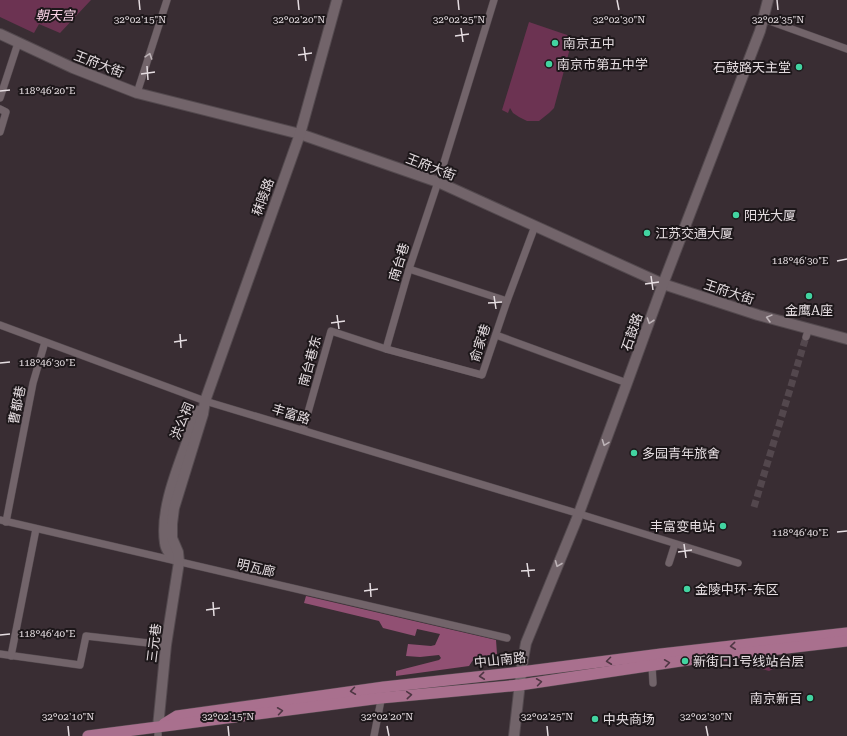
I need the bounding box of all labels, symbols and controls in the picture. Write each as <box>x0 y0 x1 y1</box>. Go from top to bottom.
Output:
park label: 朝天宫 <box>35 8 76 23</box>
text: 32°02'15"N <box>114 14 166 25</box>
text: 32°02'20"N <box>273 14 325 25</box>
text: 32°02'25"N <box>433 14 485 25</box>
text: 32°02'30"N <box>593 14 645 25</box>
text: 32°02'35"N <box>752 14 804 25</box>
place label: 南京五中 <box>563 36 615 51</box>
marker: 南京五中 <box>550 38 560 48</box>
street label: 王府大街 <box>72 48 126 80</box>
one-way arrow <box>144 52 153 59</box>
place label: 南京市第五中学 <box>557 57 648 72</box>
marker: 南京市第五中学 <box>544 59 554 69</box>
place label: 石鼓路天主堂 <box>713 60 791 75</box>
marker: 石鼓路天主堂 <box>794 62 804 72</box>
text: 118°46'20"E <box>19 85 75 96</box>
street label: 王府大街 <box>404 151 458 183</box>
street label: 秣陵路 <box>249 176 277 218</box>
place label: 阳光大厦 <box>744 208 796 223</box>
marker: 阳光大厦 <box>731 210 741 220</box>
place label: 江苏交通大厦 <box>655 226 733 241</box>
marker: 江苏交通大厦 <box>642 228 652 238</box>
street label: 南台巷 <box>386 241 412 283</box>
text: 118°46'30"E <box>772 255 828 266</box>
street label: 王府大街 <box>702 277 756 307</box>
marker: 金鹰A座 <box>804 291 814 301</box>
place label: 金鹰A座 <box>785 303 833 318</box>
street label: 石鼓路 <box>619 311 645 353</box>
one-way arrow <box>766 314 772 322</box>
one-way arrow <box>646 317 654 324</box>
street label: 俞家巷 <box>467 322 493 364</box>
street label: 南台巷东 <box>296 334 324 388</box>
text: 118°46'30"E <box>19 357 75 368</box>
street label: 曹都巷 <box>6 384 28 426</box>
street label: 洪公祠 <box>167 400 197 442</box>
street label: 丰富路 <box>270 401 312 427</box>
one-way arrow <box>602 439 610 446</box>
place label: 多园青年旅舍 <box>642 446 720 461</box>
marker: 多园青年旅舍 <box>629 448 639 458</box>
place label: 丰富变电站 <box>650 519 715 534</box>
marker: 丰富变电站 <box>718 521 728 531</box>
text: 118°46'40"E <box>772 527 828 538</box>
street label: 明瓦廊 <box>235 556 277 580</box>
one-way arrow <box>555 561 563 568</box>
place label: 金陵中环-东区 <box>695 582 779 597</box>
marker: 金陵中环-东区 <box>682 584 692 594</box>
street label: 三元巷 <box>144 623 164 663</box>
text: 118°46'40"E <box>19 628 75 639</box>
one-way arrow <box>730 641 736 650</box>
street label: 中山南路 <box>473 650 527 670</box>
place label: 新街口1号线站台层 <box>693 654 804 669</box>
one-way arrow <box>605 656 612 665</box>
marker: 新街口1号线站台层 <box>680 656 690 666</box>
one-way arrow <box>664 659 670 668</box>
one-way arrow <box>479 671 485 680</box>
one-way arrow <box>536 678 542 687</box>
one-way arrow <box>350 686 356 695</box>
one-way arrow <box>406 691 412 700</box>
place label: 南京新百 <box>750 691 802 706</box>
marker: 南京新百 <box>805 693 815 703</box>
one-way arrow <box>277 707 283 716</box>
text: 32°02'10"N <box>42 711 94 722</box>
text: 32°02'15"N <box>202 711 254 722</box>
text: 32°02'20"N <box>361 711 413 722</box>
text: 32°02'25"N <box>521 711 573 722</box>
text: 32°02'30"N <box>680 711 732 722</box>
place label: 中央商场 <box>603 712 655 727</box>
marker: 中央商场 <box>590 714 600 724</box>

